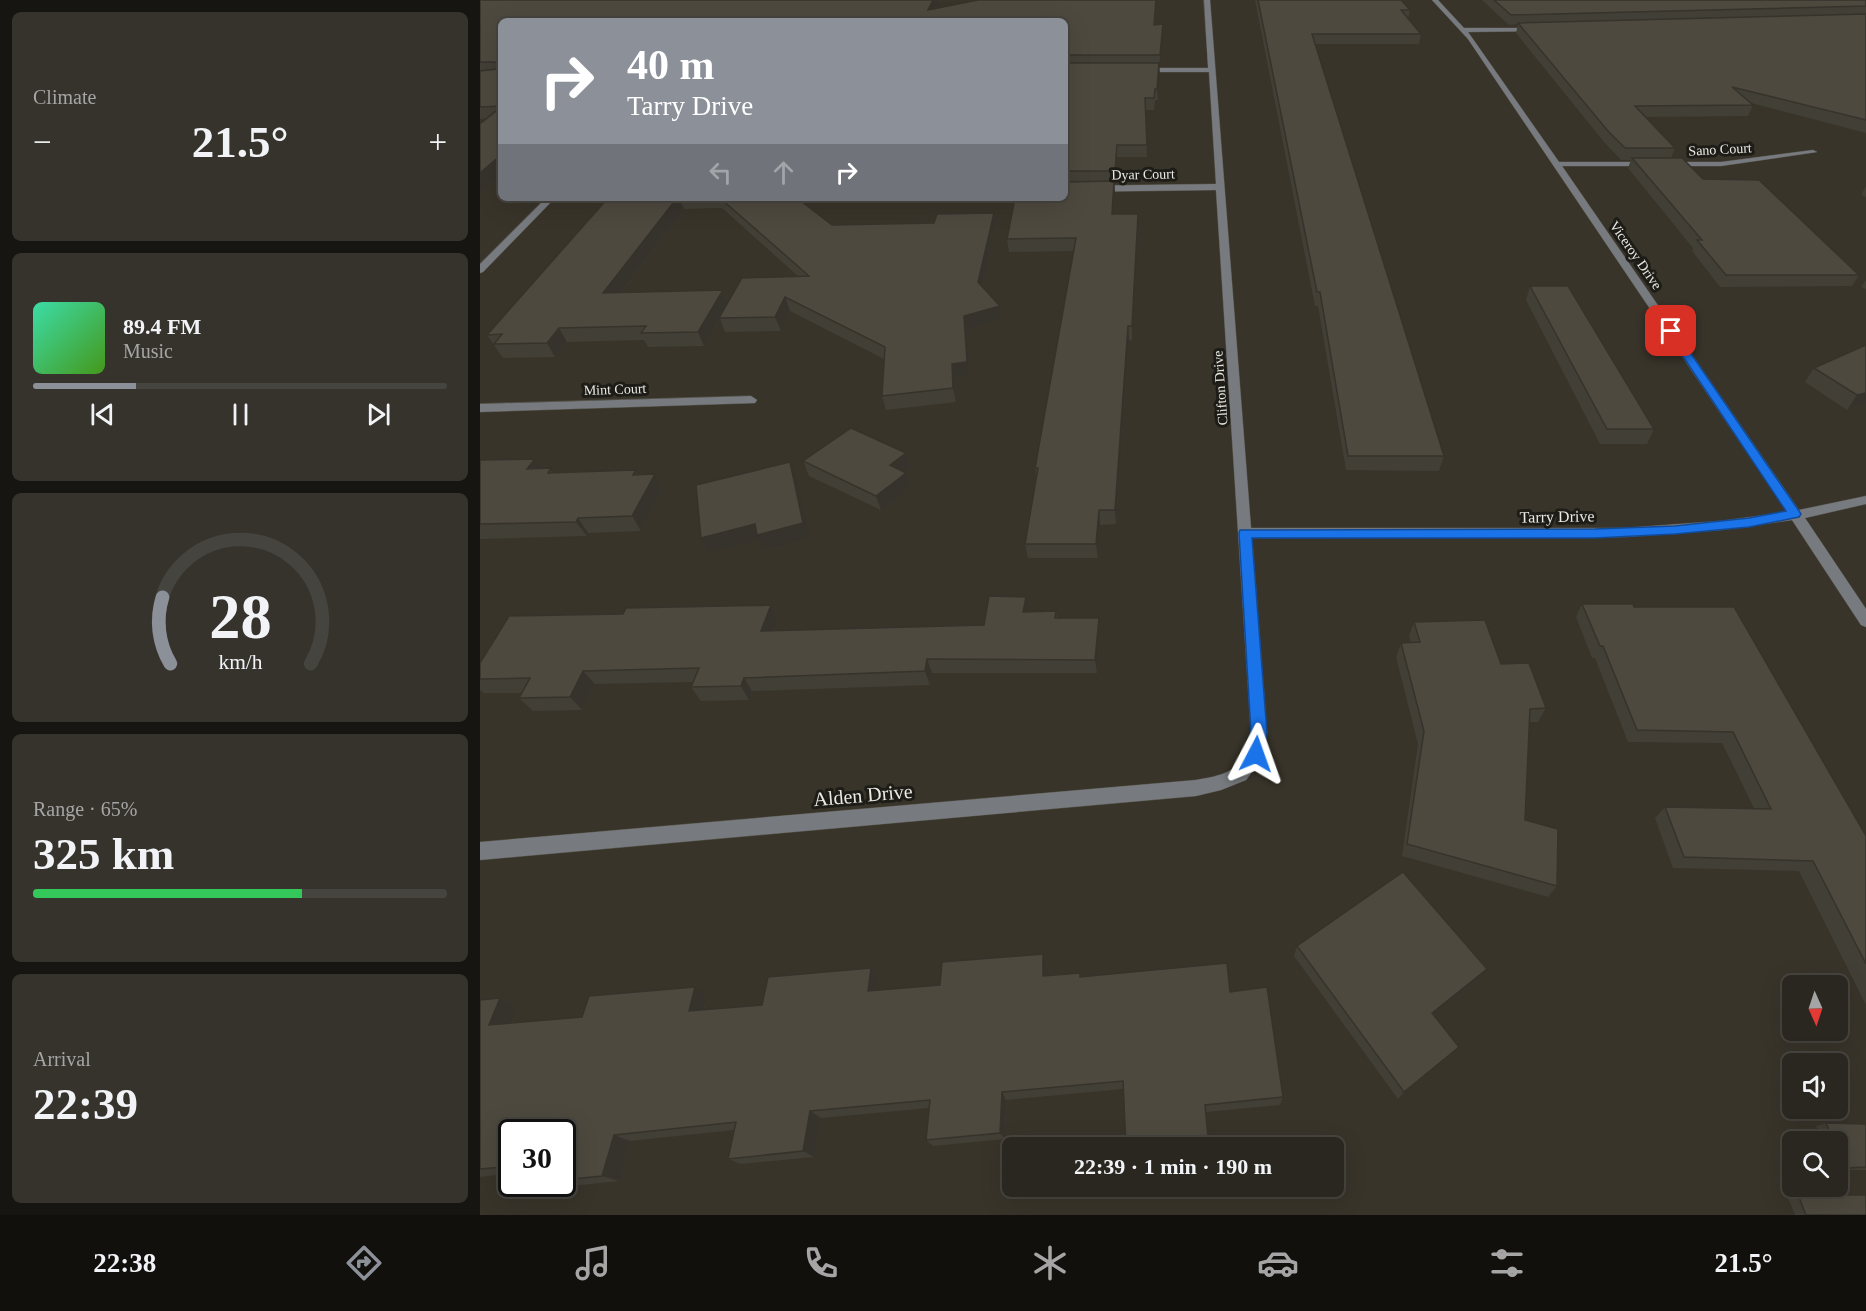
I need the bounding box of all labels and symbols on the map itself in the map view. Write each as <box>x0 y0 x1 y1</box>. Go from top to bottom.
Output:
street label: Sano Court <box>1688 140 1752 159</box>
street label: Dyar Court <box>1111 166 1175 183</box>
street label: Viceroy Drive <box>1607 218 1665 292</box>
pin <box>1645 305 1696 356</box>
street label: Clifton Drive <box>1210 350 1231 426</box>
street label: Mint Court <box>583 381 647 398</box>
street label: Tarry Drive <box>1519 507 1595 527</box>
position arrow <box>1224 722 1288 786</box>
street label: Alden Drive <box>813 780 914 810</box>
north arrow <box>1782 975 1848 1041</box>
speed limit sign: 30 <box>498 1119 576 1197</box>

